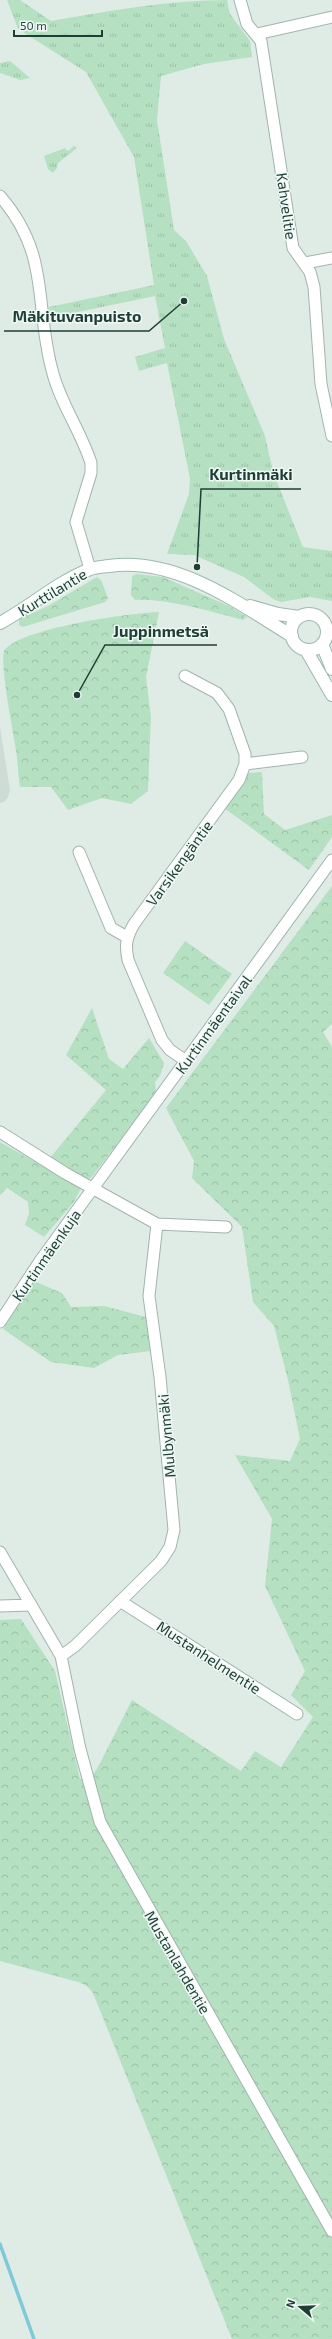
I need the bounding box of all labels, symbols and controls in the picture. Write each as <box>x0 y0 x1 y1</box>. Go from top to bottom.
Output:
scale bar <box>14 12 102 38</box>
text: 50 m <box>20 18 47 32</box>
street label: Kahvelitie <box>273 171 301 241</box>
callout: Mäkituvanpuisto <box>4 303 149 331</box>
text: Mäkituvanpuisto <box>13 306 141 325</box>
callout: Kurtinmäki <box>201 461 301 489</box>
text: Kurtinmäki <box>209 464 293 483</box>
street label: Kurttilantie <box>14 564 90 620</box>
callout: Juppinmetsä <box>105 617 217 645</box>
text: Juppinmetsä <box>113 621 209 640</box>
street label: Varsikengäntie <box>142 817 216 909</box>
street label: Kurtinmäentaival <box>171 971 255 1077</box>
street label: Kurtinmäenkuja <box>8 1206 85 1305</box>
street label: Mulbynmäki <box>153 1393 179 1479</box>
street label: Mustanhelmentie <box>154 1617 264 1697</box>
street label: Mustanlahdentie <box>141 1907 215 2017</box>
north arrow <box>280 2287 320 2327</box>
text: N <box>283 2298 298 2309</box>

